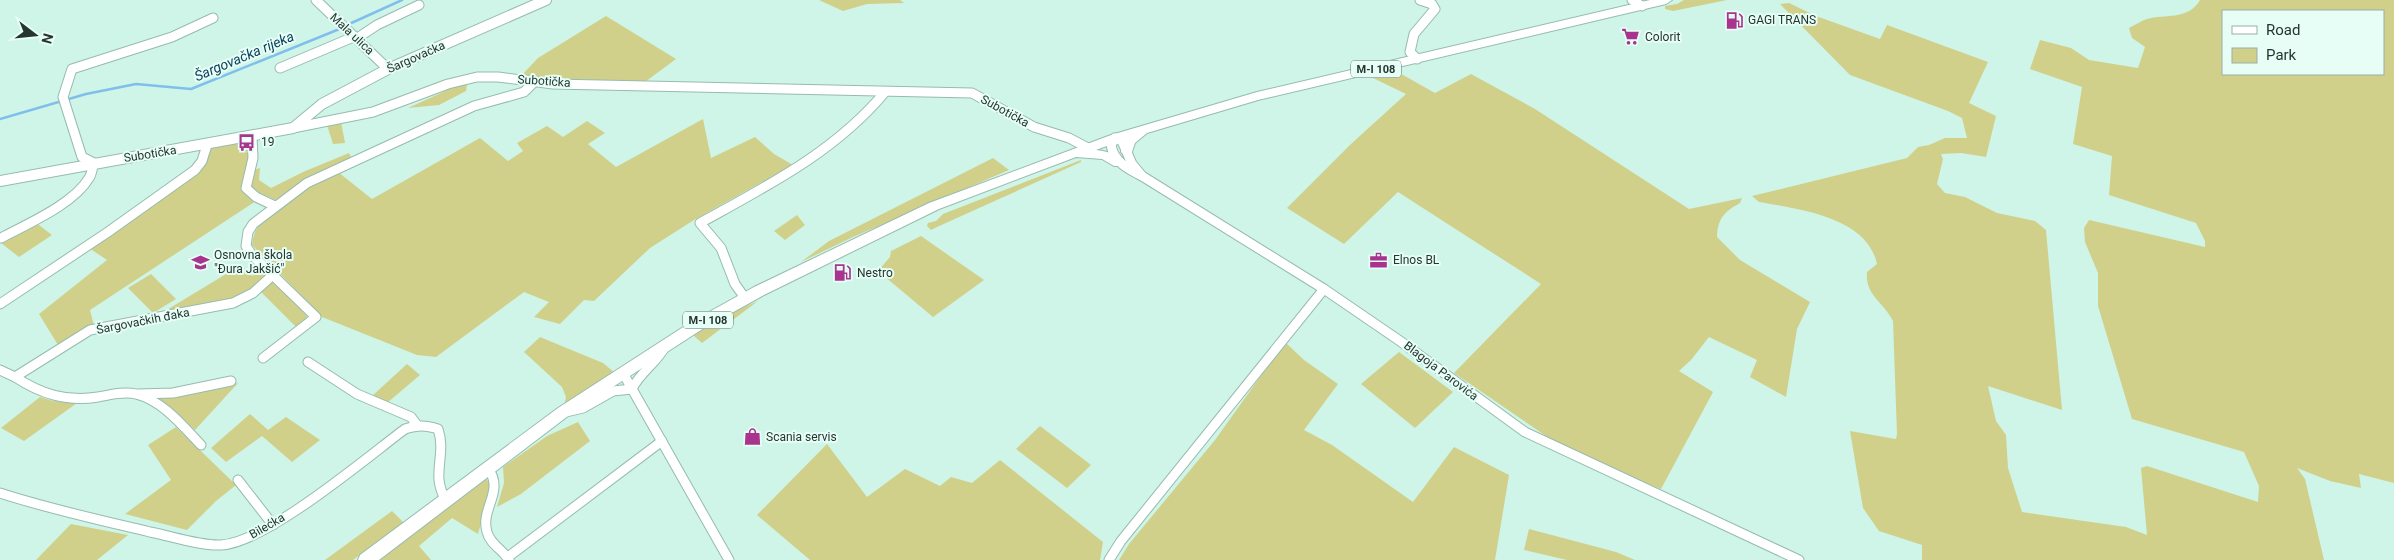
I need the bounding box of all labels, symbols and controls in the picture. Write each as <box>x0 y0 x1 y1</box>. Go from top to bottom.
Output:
north arrow <box>10 10 60 60</box>
street label: Mala ulica <box>327 10 377 58</box>
fuel station icon: GAGI TRANS <box>1724 10 1744 30</box>
legend <box>2222 10 2384 75</box>
place label: GAGI TRANS <box>1748 13 1816 27</box>
text: Road <box>2266 21 2300 39</box>
water label: Šargovačka rijeka <box>191 27 296 84</box>
supermarket icon: Colorit <box>1621 27 1641 47</box>
place label: Colorit <box>1645 30 1680 44</box>
text: N <box>38 32 57 46</box>
street label: Šargovačka <box>384 37 447 76</box>
text: Park <box>2266 46 2297 64</box>
road number: M-I 108 <box>1351 61 1401 78</box>
street label: Subotička <box>517 72 571 90</box>
street label: Subotička <box>978 92 1032 130</box>
bus stop icon: 19 <box>237 132 257 152</box>
place label: 19 <box>261 135 275 149</box>
street label: Subotička <box>123 143 177 165</box>
place label: Osnovna škola "Đura Jakšić" <box>214 248 292 276</box>
office icon: Elnos BL <box>1369 250 1389 270</box>
school or university icon: Osnovna škola "Đura Jakšić" <box>190 252 210 272</box>
place label: Elnos BL <box>1393 253 1440 267</box>
fuel station icon: Nestro <box>833 263 853 283</box>
place label: Nestro <box>857 266 893 280</box>
street label: Šargovačkih đaka <box>95 304 191 337</box>
road number: M-I 108 <box>683 312 733 328</box>
street label: Blagoja Parovića <box>1401 339 1481 403</box>
shop icon: Scania servis <box>742 427 762 447</box>
place label: Scania servis <box>766 430 837 444</box>
street label: Bilećka <box>247 510 287 542</box>

